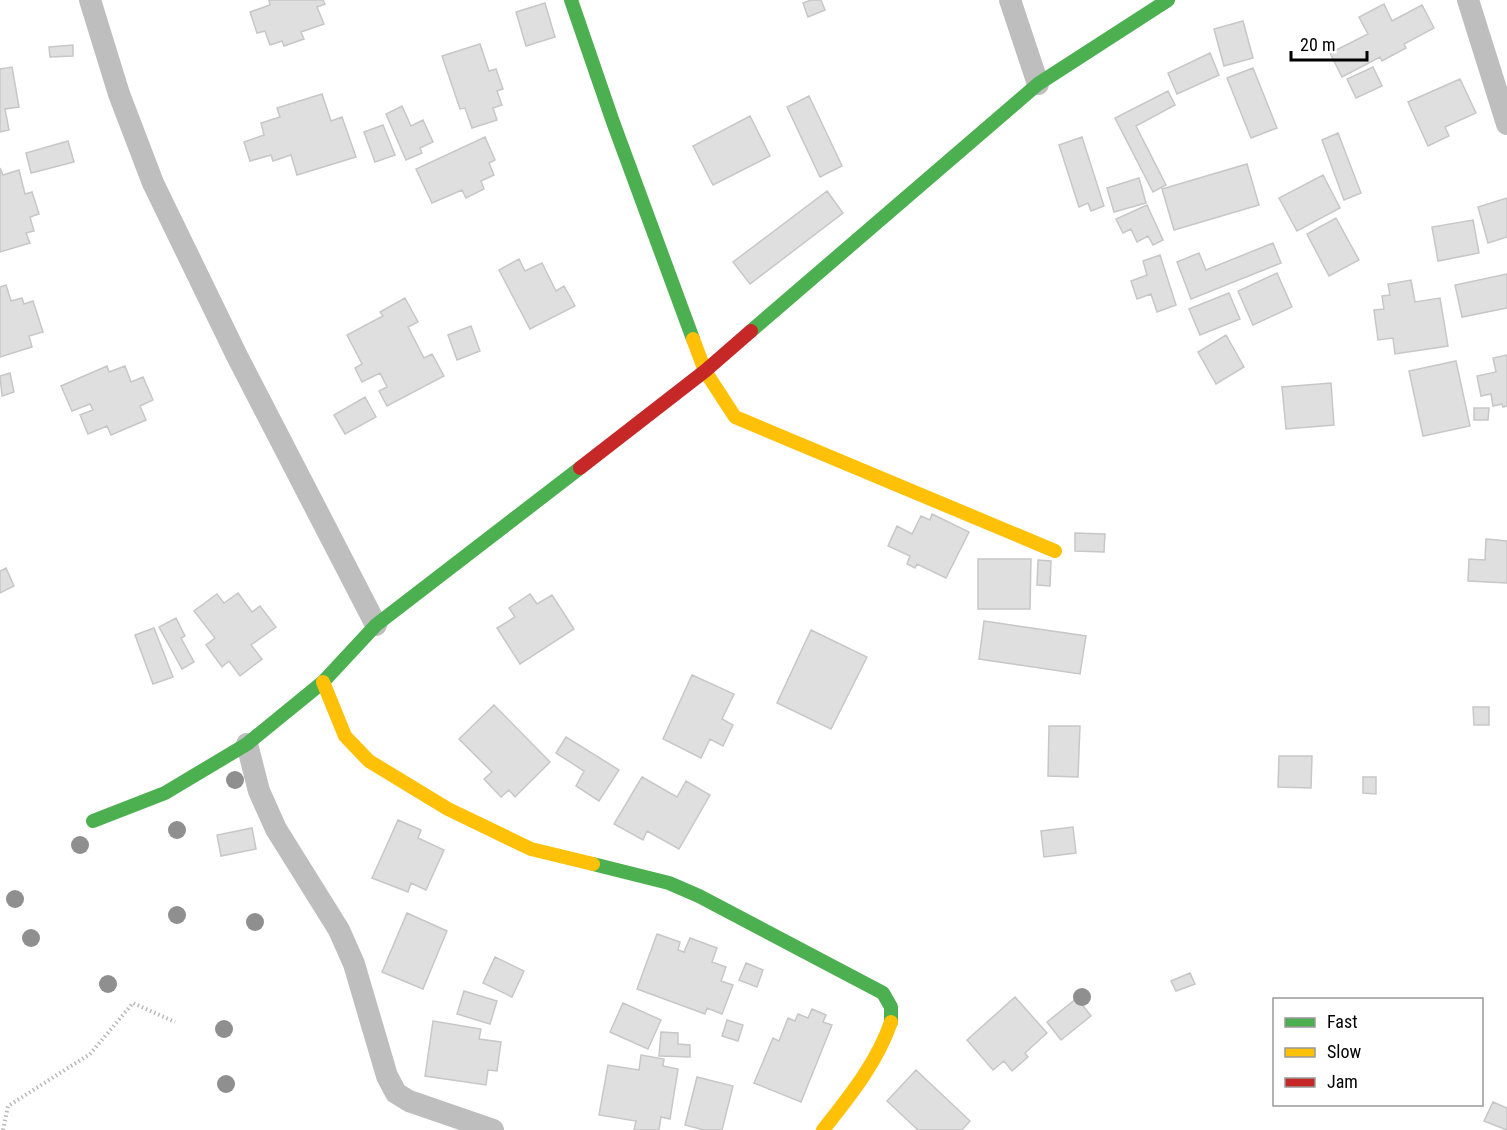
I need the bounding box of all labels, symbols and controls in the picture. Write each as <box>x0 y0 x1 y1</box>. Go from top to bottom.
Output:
scale bar <box>1291 24 1368 62</box>
text: 20 m <box>1300 34 1335 55</box>
legend <box>1273 998 1483 1106</box>
text: Fast <box>1327 1011 1358 1032</box>
text: Slow <box>1327 1041 1362 1062</box>
text: Jam <box>1327 1071 1358 1092</box>

